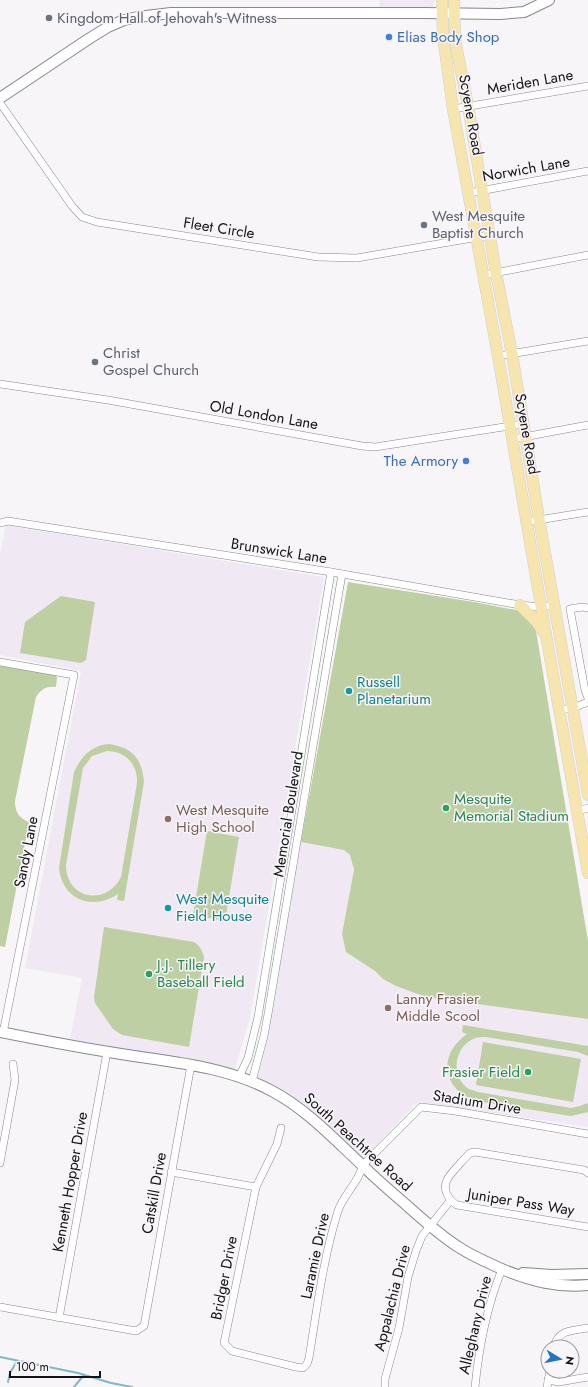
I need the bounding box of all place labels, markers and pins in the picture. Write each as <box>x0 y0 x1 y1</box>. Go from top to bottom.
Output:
place label: Kingdom Hall of Jehovah's Witness <box>57 7 277 29</box>
marker: Kingdom Hall of Jehovah's Witness <box>44 13 54 23</box>
place label: Elias Body Shop <box>397 26 500 48</box>
marker: Elias Body Shop <box>384 32 394 42</box>
place label: West Mesquite Baptist Church <box>432 205 525 244</box>
marker: West Mesquite Baptist Church <box>419 220 429 230</box>
place label: Christ Gospel Church <box>103 342 199 381</box>
marker: Christ Gospel Church <box>90 357 100 367</box>
place label: The Armory <box>384 450 458 472</box>
marker: The Armory <box>461 456 471 466</box>
place label: Russell Planetarium <box>357 671 431 710</box>
marker: Russell Planetarium <box>344 686 354 696</box>
place label: Mesquite Memorial Stadium <box>454 788 569 827</box>
place label: West Mesquite High School <box>176 799 269 838</box>
marker: Mesquite Memorial Stadium <box>441 803 451 813</box>
marker: West Mesquite High School <box>163 814 173 824</box>
place label: West Mesquite Field House <box>176 888 269 927</box>
marker: West Mesquite Field House <box>163 903 173 913</box>
place label: J.J. Tillery Baseball Field <box>155 954 245 993</box>
marker: J.J. Tillery Baseball Field <box>144 969 154 979</box>
place label: Lanny Frasier Middle Scool <box>396 988 480 1027</box>
marker: Lanny Frasier Middle Scool <box>383 1003 393 1013</box>
place label: Frasier Field <box>442 1061 520 1083</box>
marker: Frasier Field <box>523 1067 533 1077</box>

